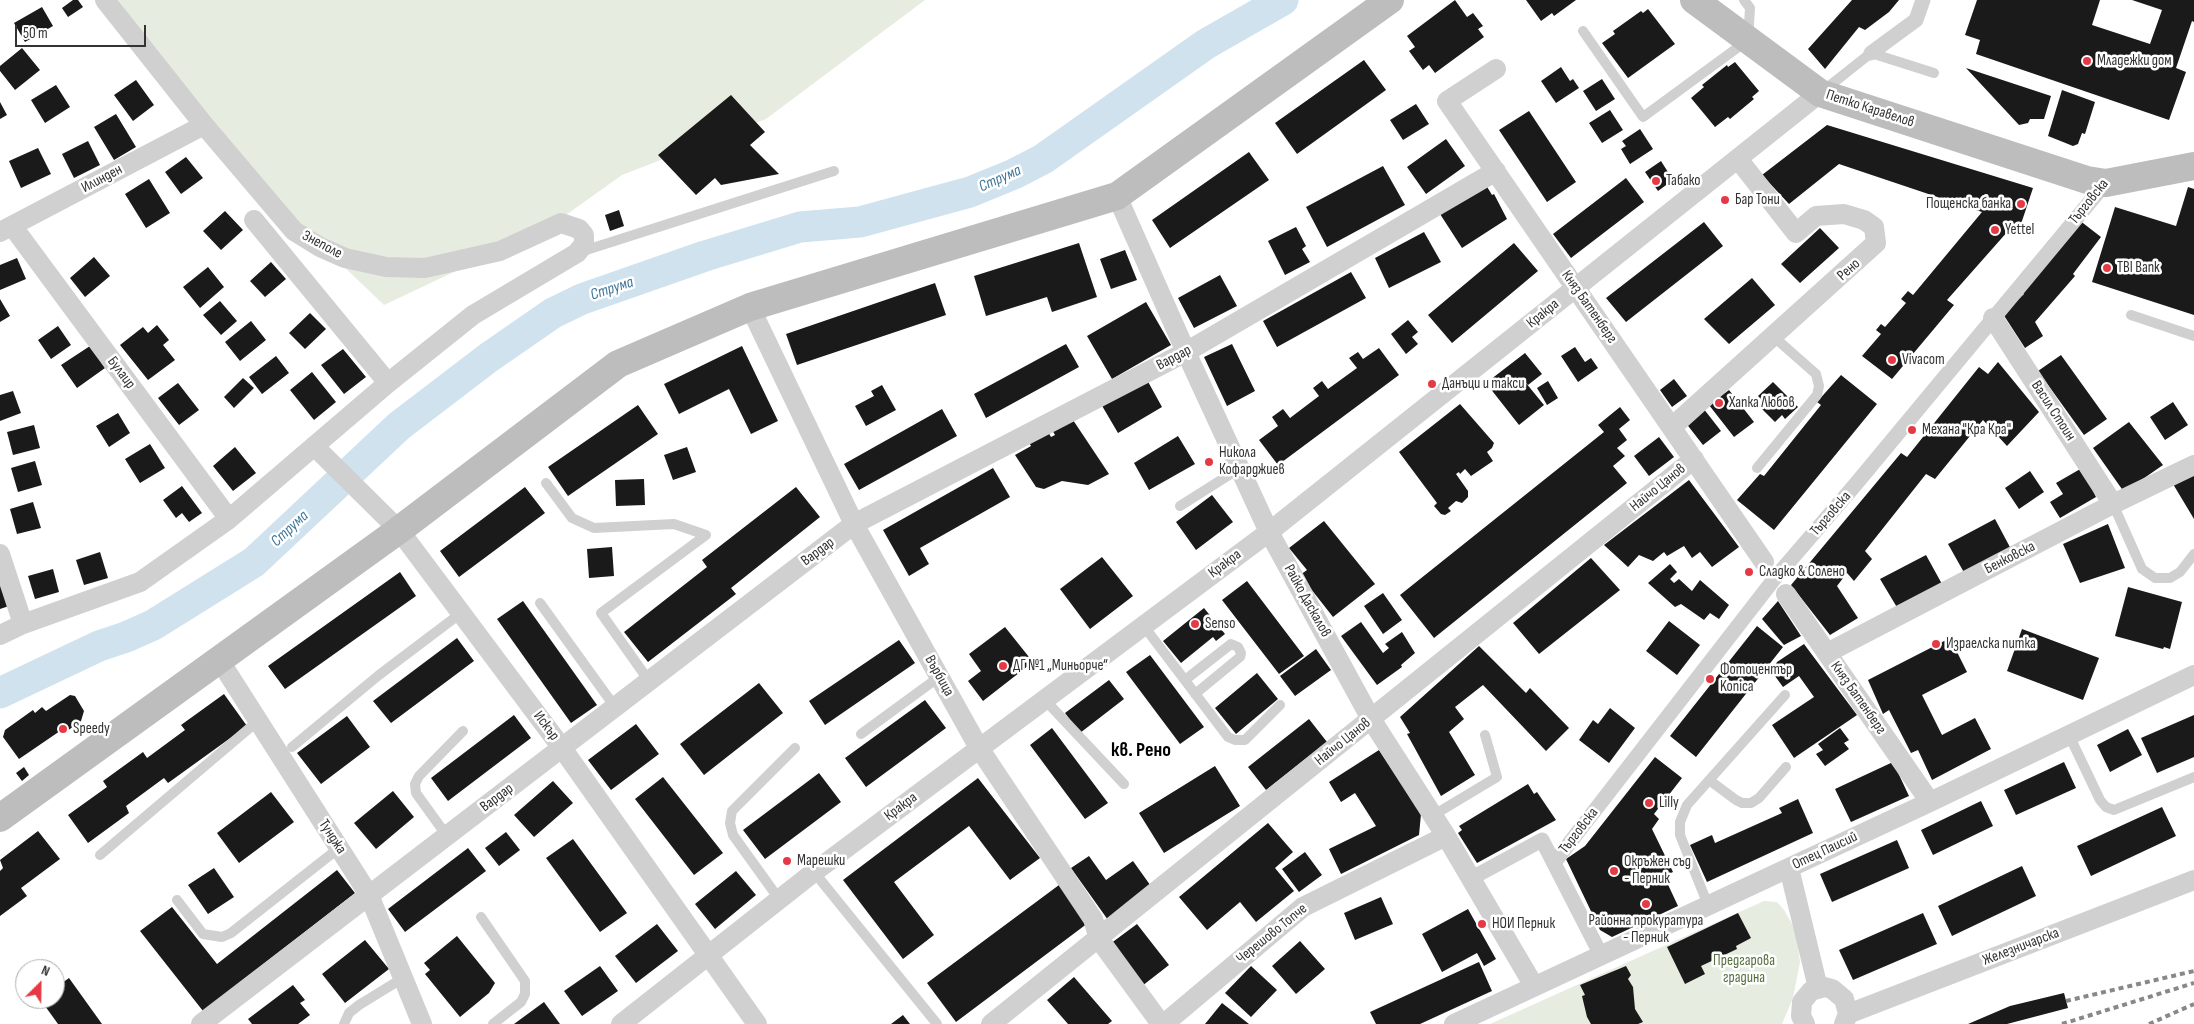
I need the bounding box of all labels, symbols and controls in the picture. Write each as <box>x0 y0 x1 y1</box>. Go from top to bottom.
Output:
scale bar <box>18 15 149 47</box>
text: 50 m <box>23 24 48 43</box>
place label: Младежки дом <box>2097 52 2172 70</box>
marker: Младежки дом <box>2081 55 2093 67</box>
street label: Петко Каравелов <box>1824 86 1916 132</box>
street label: Илинден <box>78 161 126 197</box>
water label: Струма <box>976 161 1024 197</box>
place label: Табако <box>1666 172 1701 190</box>
marker: Табако <box>1650 175 1662 187</box>
street label: Търговска <box>2065 176 2113 228</box>
place label: Бар Тони <box>1735 191 1780 209</box>
marker: Бар Тони <box>1719 194 1731 206</box>
place label: Пощенска банка <box>1926 195 2011 213</box>
marker: Пощенска банка <box>2015 198 2027 210</box>
place label: Yettel <box>2005 221 2034 239</box>
marker: Yettel <box>1989 224 2001 236</box>
street label: Знеполе <box>299 227 345 263</box>
street label: Рено <box>1834 255 1864 285</box>
place label: TBI Bank <box>2117 259 2160 277</box>
marker: TBI Bank <box>2101 262 2113 274</box>
street label: Княз Батенберг <box>1557 267 1621 347</box>
water label: Струма <box>588 273 636 305</box>
street label: Кракра <box>1523 296 1563 332</box>
street label: Вардар <box>1153 341 1195 375</box>
place label: Vivacom <box>1902 351 1945 369</box>
street label: Булаир <box>103 353 139 393</box>
marker: Vivacom <box>1886 354 1898 366</box>
place label: Данъци и такси <box>1442 375 1524 393</box>
marker: Данъци и такси <box>1426 378 1438 390</box>
street label: Васил Стоин <box>2027 378 2079 444</box>
place label: Хапка Любов <box>1729 394 1795 412</box>
marker: Хапка Любов <box>1713 397 1725 409</box>
place label: Механа "Кра Кра" <box>1922 421 2011 439</box>
marker: Механа "Кра Кра" <box>1906 424 1918 436</box>
place label: Никола Кофарджиев <box>1219 444 1285 479</box>
marker: Никола Кофарджиев <box>1203 456 1215 468</box>
street label: Найчо Цанов <box>1626 460 1690 516</box>
street label: Търговска <box>1807 488 1855 540</box>
water label: Струма <box>267 507 313 551</box>
street label: Вардар <box>798 534 838 570</box>
street label: Бенковска <box>1982 538 2038 578</box>
street label: Кракра <box>1205 546 1245 582</box>
street label: Райко Даскалов <box>1280 561 1334 641</box>
place label: Сладко & Солено <box>1759 563 1845 581</box>
marker: Сладко & Солено <box>1743 566 1755 578</box>
place label: Senso <box>1205 615 1235 633</box>
marker: Senso <box>1189 618 1201 630</box>
place label: Израелска питка <box>1946 635 2036 653</box>
marker: Израелска питка <box>1930 638 1942 650</box>
street label: Върбица <box>920 652 958 700</box>
place label: ДГ №1 „Миньорче“ <box>1013 657 1108 675</box>
street label: Княз Батенберг <box>1826 658 1890 738</box>
marker: ДГ №1 „Миньорче“ <box>997 660 1009 672</box>
place label: Фотоцентър Konica <box>1720 661 1792 696</box>
marker: Фотоцентър Konica <box>1704 673 1716 685</box>
street label: Искър <box>529 708 563 744</box>
street label: Найчо Цанов <box>1311 714 1375 770</box>
place label: Speedy <box>73 720 110 738</box>
marker: Speedy <box>57 723 69 735</box>
district label: кв. Рено <box>1111 739 1171 763</box>
street label: Вардар <box>477 780 517 816</box>
street label: Кракра <box>881 789 921 825</box>
place label: Lilly <box>1659 794 1679 812</box>
marker: Lilly <box>1643 797 1655 809</box>
street label: Търговска <box>1556 804 1602 858</box>
street label: Тунджа <box>314 816 350 858</box>
street label: Отец Паисий <box>1789 828 1861 874</box>
place label: Марешки <box>797 852 845 870</box>
place label: Окръжен съд - Перник <box>1624 853 1691 888</box>
marker: Марешки <box>781 855 793 867</box>
marker: Окръжен съд - Перник <box>1608 865 1620 877</box>
marker: Районна прокуратура - Перник <box>1640 898 1652 910</box>
street label: Черешово Топче <box>1233 900 1311 968</box>
place label: Районна прокуратура - Перник <box>1589 912 1703 947</box>
place label: НОИ Перник <box>1492 915 1555 933</box>
marker: НОИ Перник <box>1476 918 1488 930</box>
street label: Железничарска <box>1980 924 2062 970</box>
park label: Предгарова градина <box>1713 952 1775 987</box>
north arrow <box>15 959 65 1009</box>
text: N <box>39 961 52 980</box>

